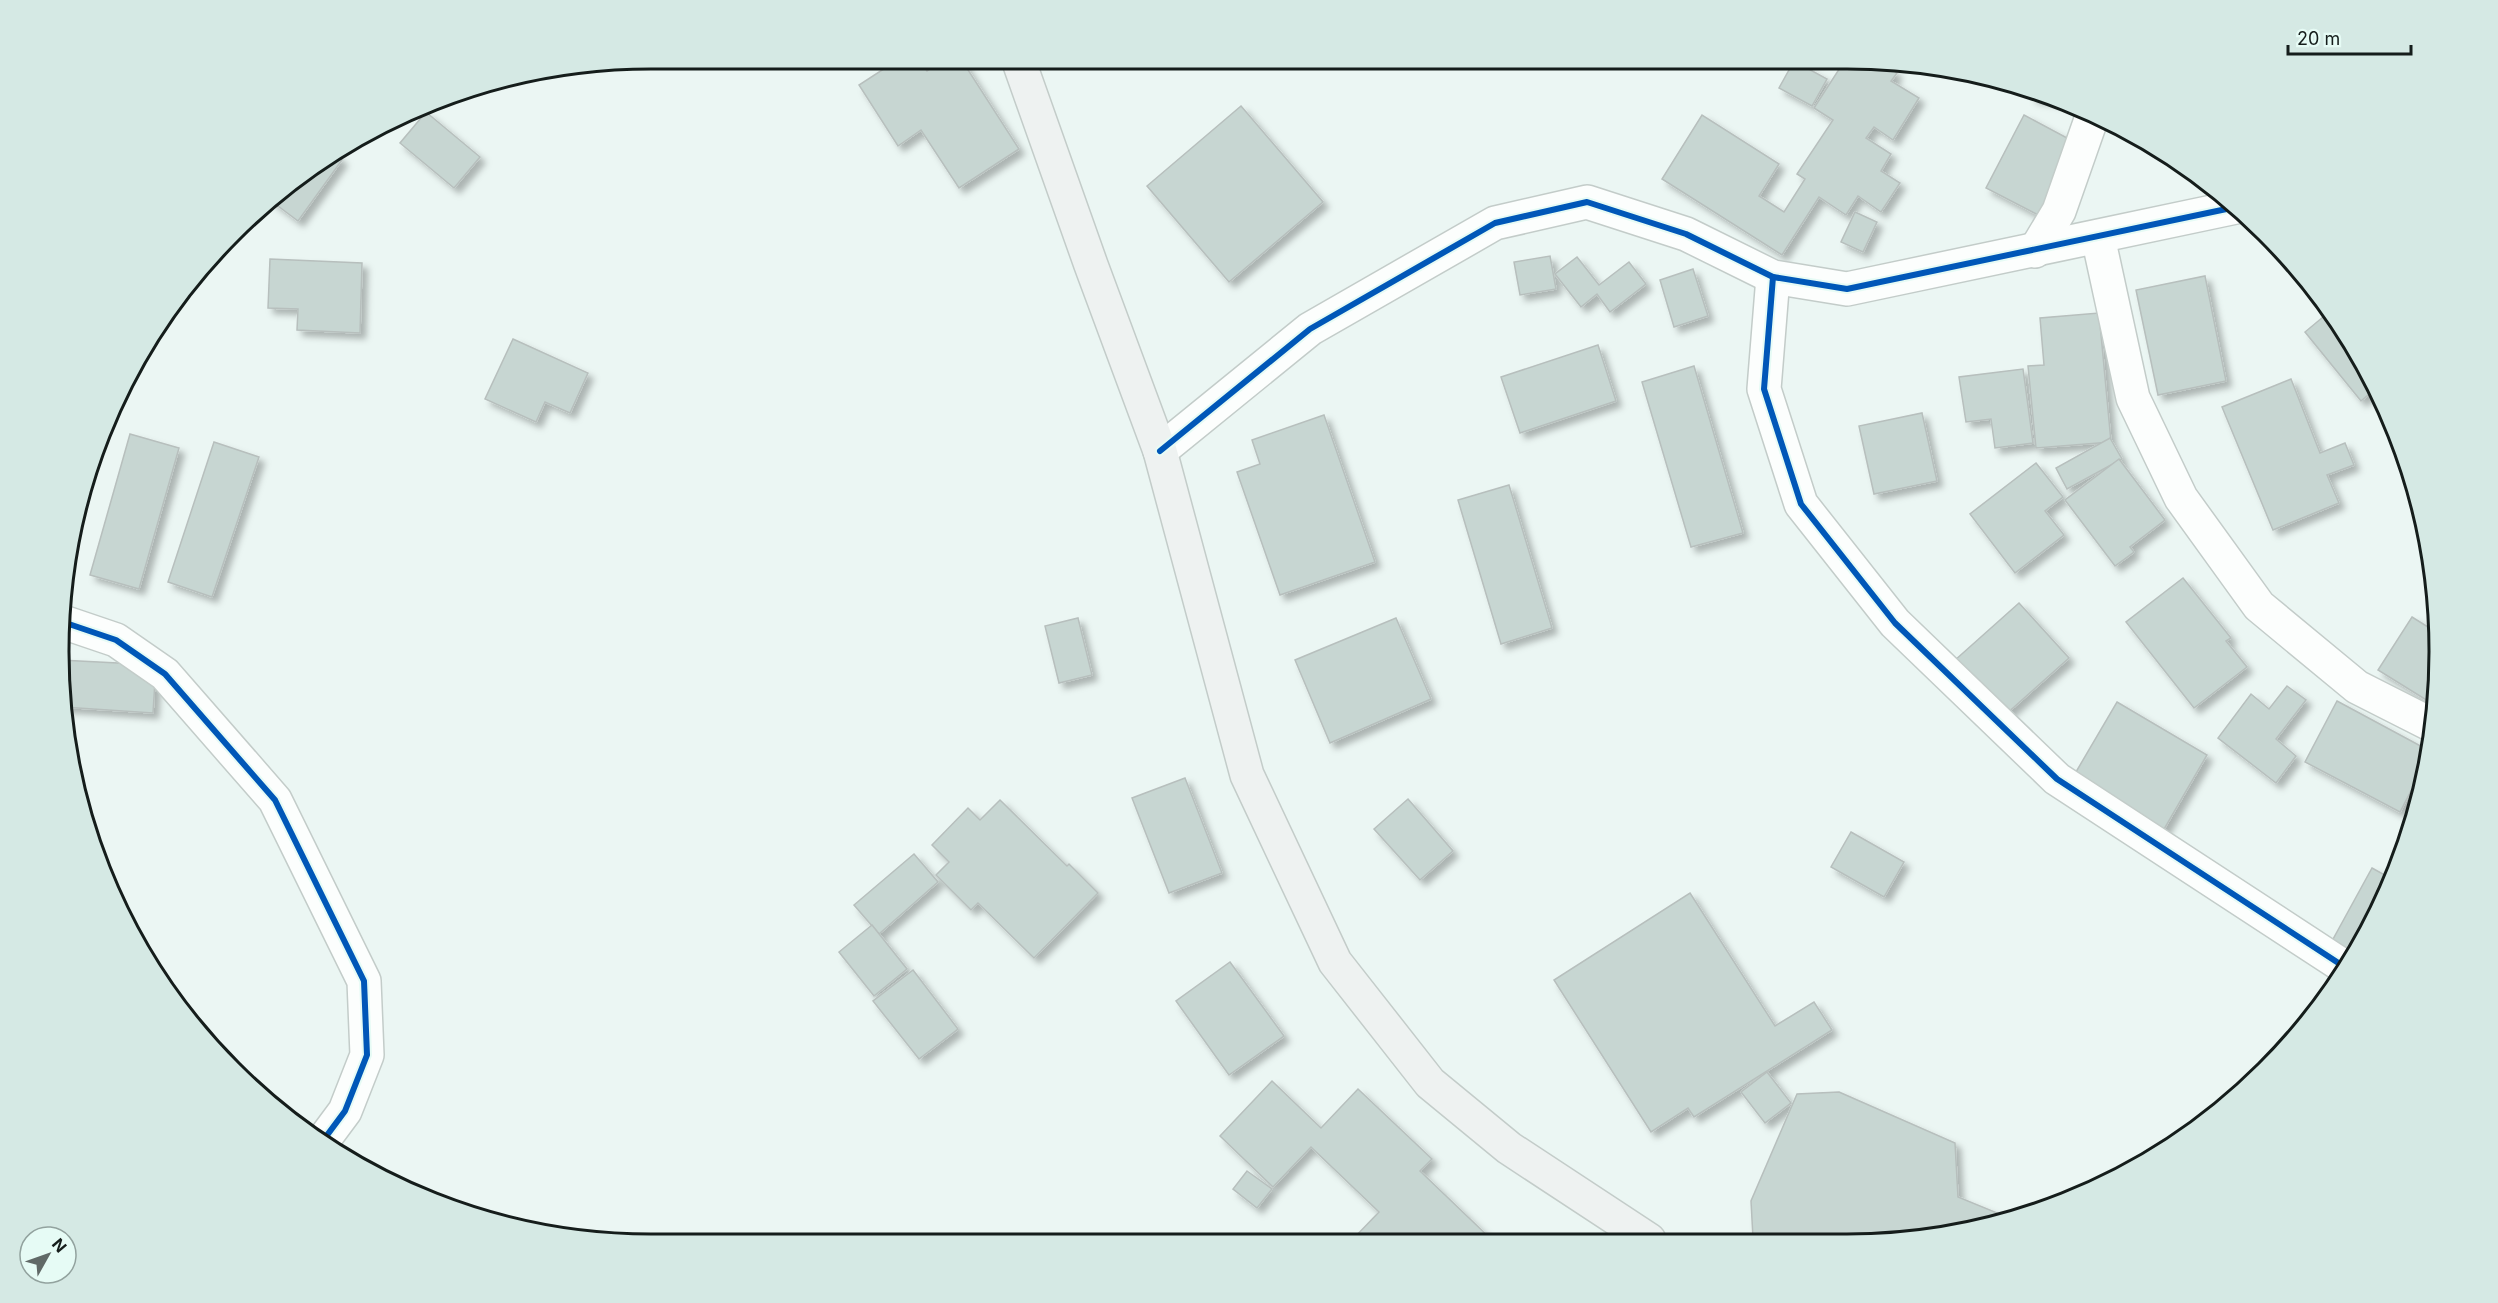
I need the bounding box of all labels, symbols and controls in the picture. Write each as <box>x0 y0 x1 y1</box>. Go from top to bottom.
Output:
scale bar <box>2288 18 2411 56</box>
text: 20 m <box>2297 28 2340 49</box>
north arrow <box>18 1225 78 1285</box>
text: N <box>48 1234 71 1256</box>

